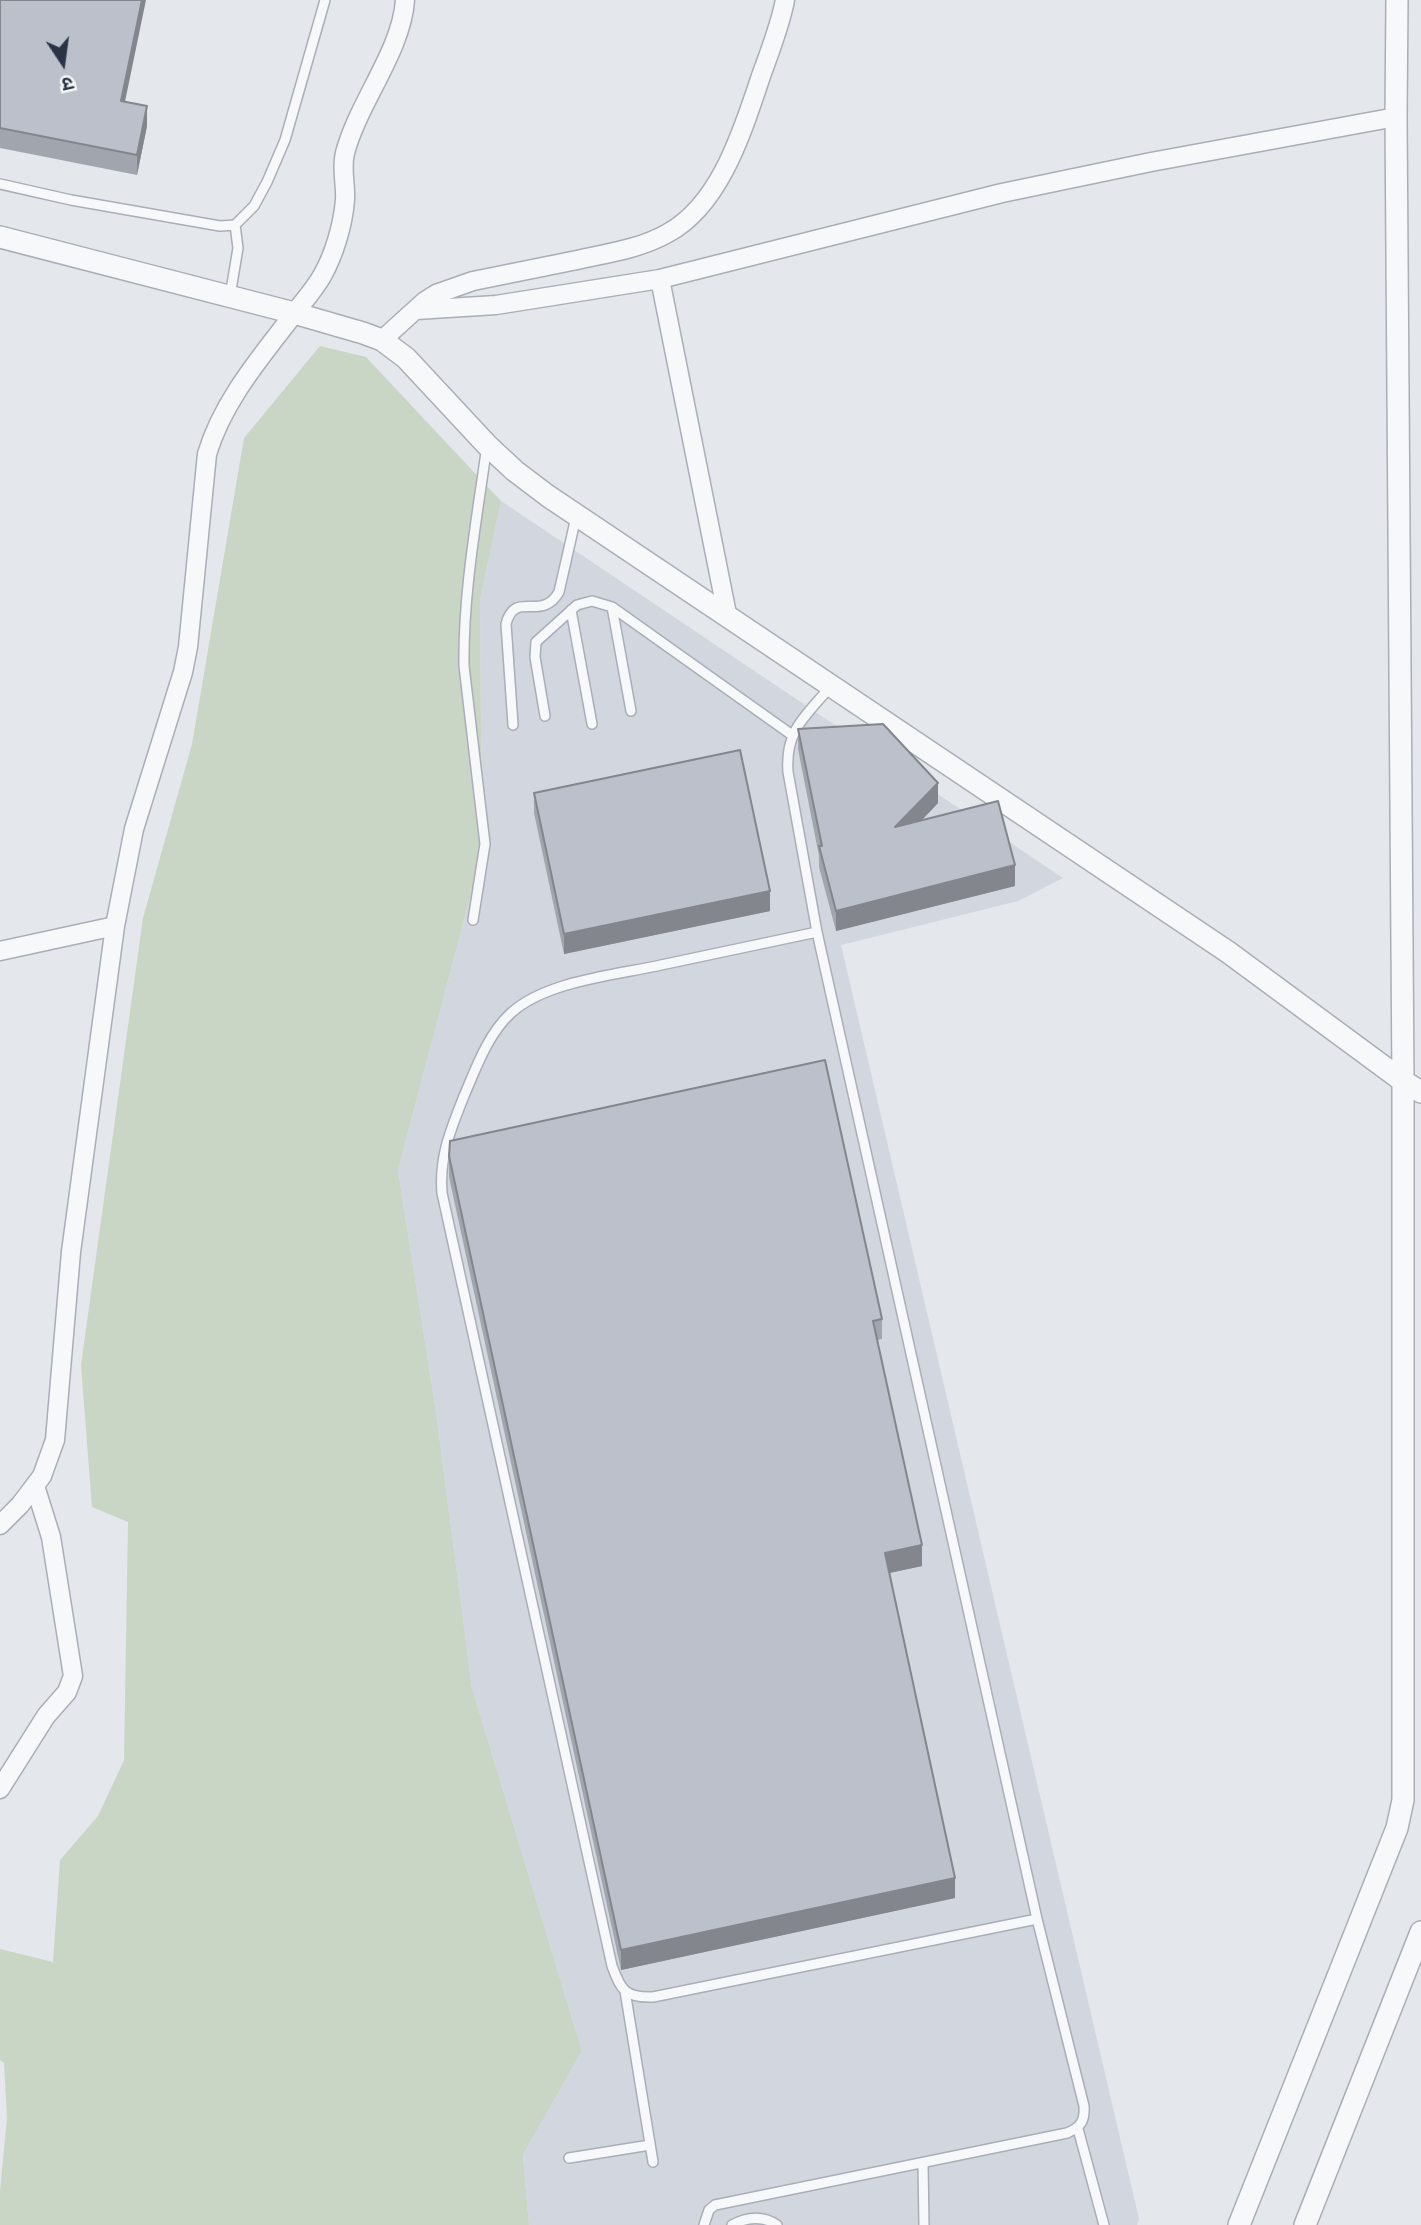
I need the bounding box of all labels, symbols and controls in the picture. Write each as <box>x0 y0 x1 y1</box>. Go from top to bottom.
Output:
north arrow <box>28 28 98 98</box>
text: उ <box>59 70 76 97</box>

